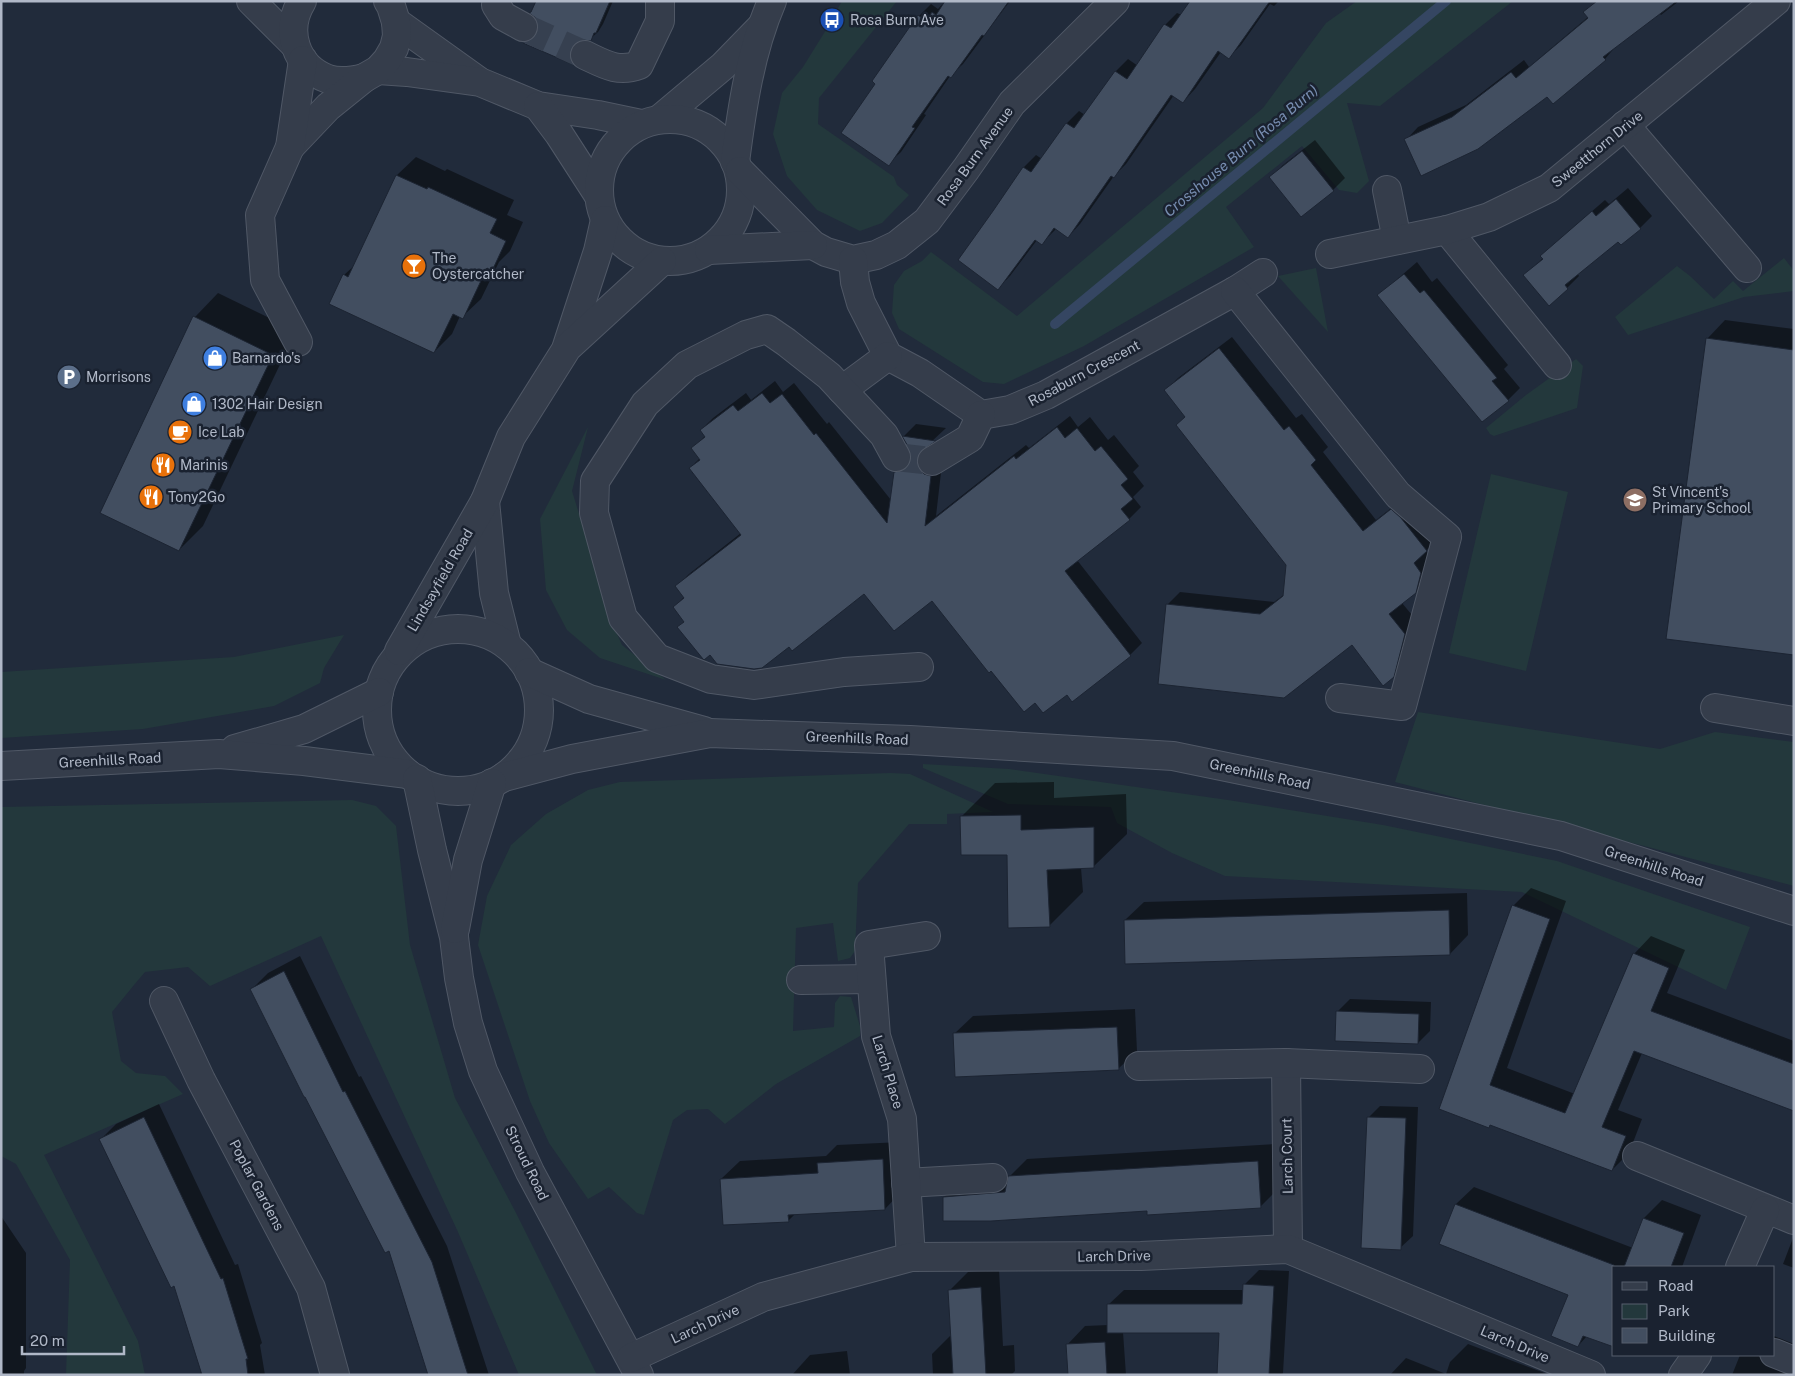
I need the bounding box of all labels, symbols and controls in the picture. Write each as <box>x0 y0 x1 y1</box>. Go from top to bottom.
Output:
bus stop icon: Rosa Burn Ave <box>819 7 845 33</box>
place label: Rosa Burn Ave <box>850 12 944 28</box>
water label: Crosshouse Burn (Rosa Burn) <box>1160 81 1321 220</box>
street label: Rosa Burn Avenue <box>934 104 1016 208</box>
street label: Sweetthorn Drive <box>1548 107 1646 191</box>
place label: The Oystercatcher <box>432 250 524 282</box>
bar icon: The Oystercatcher <box>401 253 427 279</box>
street label: Rosaburn Crescent <box>1025 337 1143 409</box>
shop icon: Barnardo's <box>202 345 228 371</box>
place label: Barnardo's <box>232 350 301 366</box>
parking icon: Morrisons <box>56 364 82 390</box>
place label: Morrisons <box>86 369 151 385</box>
shop icon: 1302 Hair Design <box>181 391 207 417</box>
place label: 1302 Hair Design <box>212 396 323 412</box>
cafe icon: Ice Lab <box>167 419 193 445</box>
place label: Ice Lab <box>198 424 245 440</box>
restaurant icon: Marinis <box>150 452 176 478</box>
place label: Marinis <box>180 457 228 473</box>
restaurant icon: Tony2Go <box>138 484 164 510</box>
place label: St Vincent's Primary School <box>1652 484 1751 516</box>
school or university icon: St Vincent's Primary School <box>1622 487 1648 513</box>
place label: Tony2Go <box>168 489 225 505</box>
street label: Lindsayfield Road <box>404 526 476 634</box>
street label: Greenhills Road <box>805 728 909 748</box>
street label: Greenhills Road <box>58 749 162 771</box>
street label: Greenhills Road <box>1208 755 1312 793</box>
street label: Greenhills Road <box>1603 842 1705 890</box>
street label: Larch Place <box>869 1033 907 1111</box>
street label: Larch Court <box>1278 1118 1296 1194</box>
street label: Stroud Road <box>502 1123 552 1203</box>
street label: Poplar Gardens <box>226 1137 288 1233</box>
street label: Larch Drive <box>1077 1247 1151 1265</box>
legend <box>1612 1266 1775 1356</box>
text: Road <box>1658 1277 1694 1294</box>
street label: Larch Drive <box>668 1301 742 1347</box>
text: Park <box>1658 1302 1690 1319</box>
street label: Larch Drive <box>1478 1322 1552 1366</box>
scale bar <box>22 1324 125 1356</box>
text: Building <box>1658 1327 1716 1344</box>
text: 20 m <box>30 1332 65 1349</box>

